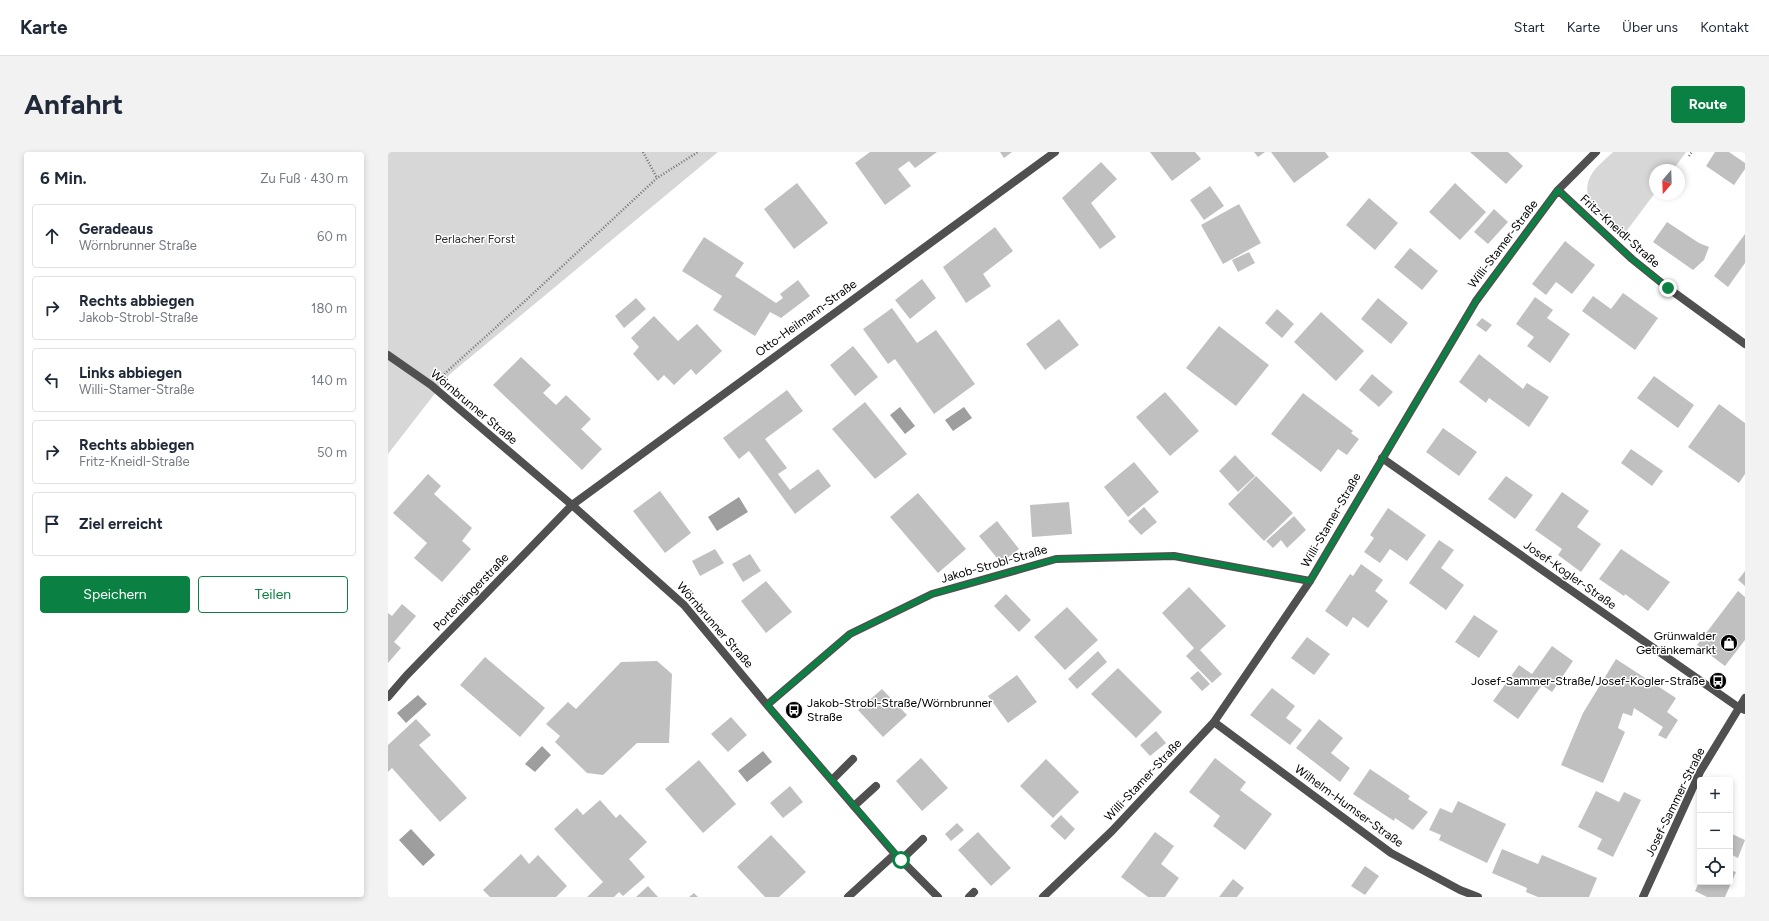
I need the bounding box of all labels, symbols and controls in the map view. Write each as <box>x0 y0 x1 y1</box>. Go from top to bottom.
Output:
text: Karte <box>20 16 67 39</box>
text: Start <box>1514 19 1545 36</box>
text: Karte <box>1567 19 1600 36</box>
text: Über uns <box>1622 19 1678 36</box>
text: Kontakt <box>1700 19 1749 36</box>
button: Route <box>1671 86 1745 123</box>
text: Anfahrt <box>24 87 123 121</box>
north arrow <box>1649 164 1685 200</box>
text: 6 Min. <box>40 168 87 188</box>
text: Zu Fuß · 430 m <box>260 171 348 186</box>
street label: Fritz-Kneidl-Straße <box>1577 192 1663 271</box>
street label: Willi-Stamer-Straße <box>1465 197 1541 291</box>
text: Geradeaus <box>79 220 153 238</box>
icon: ahead <box>41 225 63 247</box>
text: 60 m <box>317 229 347 244</box>
park label: Perlacher Forst <box>435 232 516 246</box>
text: Wörnbrunner Straße <box>79 238 197 253</box>
street label: Otto-Heilmann-Straße <box>753 276 860 359</box>
route end <box>1659 279 1677 297</box>
text: Rechts abbiegen <box>79 292 194 310</box>
icon: right <box>41 297 63 319</box>
text: 180 m <box>311 301 347 316</box>
text: Jakob-Strobl-Straße <box>79 310 198 325</box>
text: Links abbiegen <box>79 364 182 382</box>
street label: Wörnbrunner Straße <box>428 367 521 448</box>
icon: left <box>41 369 63 391</box>
text: 140 m <box>311 373 347 388</box>
text: Willi-Stamer-Straße <box>79 382 194 397</box>
text: Rechts abbiegen <box>79 436 194 454</box>
icon: right <box>41 441 63 463</box>
text: 50 m <box>317 445 347 460</box>
text: Fritz-Kneidl-Straße <box>79 454 190 469</box>
street label: Willi-Stamer-Straße <box>1298 470 1364 570</box>
icon: arrive <box>41 513 63 535</box>
text: Ziel erreicht <box>79 515 163 533</box>
street label: Josef-Kogler-Straße <box>1521 538 1619 612</box>
street label: Jakob-Strobl-Straße <box>939 542 1049 586</box>
street label: Portenlängerstraße <box>430 550 512 634</box>
button: Speichern <box>40 576 190 613</box>
button: Teilen <box>198 576 348 613</box>
street label: Wörnbrunner Straße <box>674 579 756 671</box>
place label: Grünwalder Getränkemarkt <box>1636 629 1716 657</box>
shop icon: Grünwalder Getränkemarkt <box>1719 633 1739 653</box>
bus stop icon: Josef-Sammer-Straße/Josef-Kogler-Straße <box>1708 671 1728 691</box>
place label: Josef-Sammer-Straße/Josef-Kogler-Straße <box>1471 674 1705 688</box>
place label: Jakob-Strobl-Straße/Wörnbrunner Straße <box>807 696 992 724</box>
bus stop icon: Jakob-Strobl-Straße/Wörnbrunner Straße <box>784 700 804 720</box>
street label: Willi-Stamer-Straße <box>1102 736 1185 824</box>
street label: Josef-Sammer-Straße <box>1642 745 1708 859</box>
street label: Wilhelm-Humser-Straße <box>1292 762 1406 850</box>
map controls <box>1697 777 1733 885</box>
button: + <box>1697 777 1733 813</box>
button: − <box>1697 813 1733 849</box>
button: locate <box>1697 849 1733 885</box>
route start <box>892 851 910 869</box>

